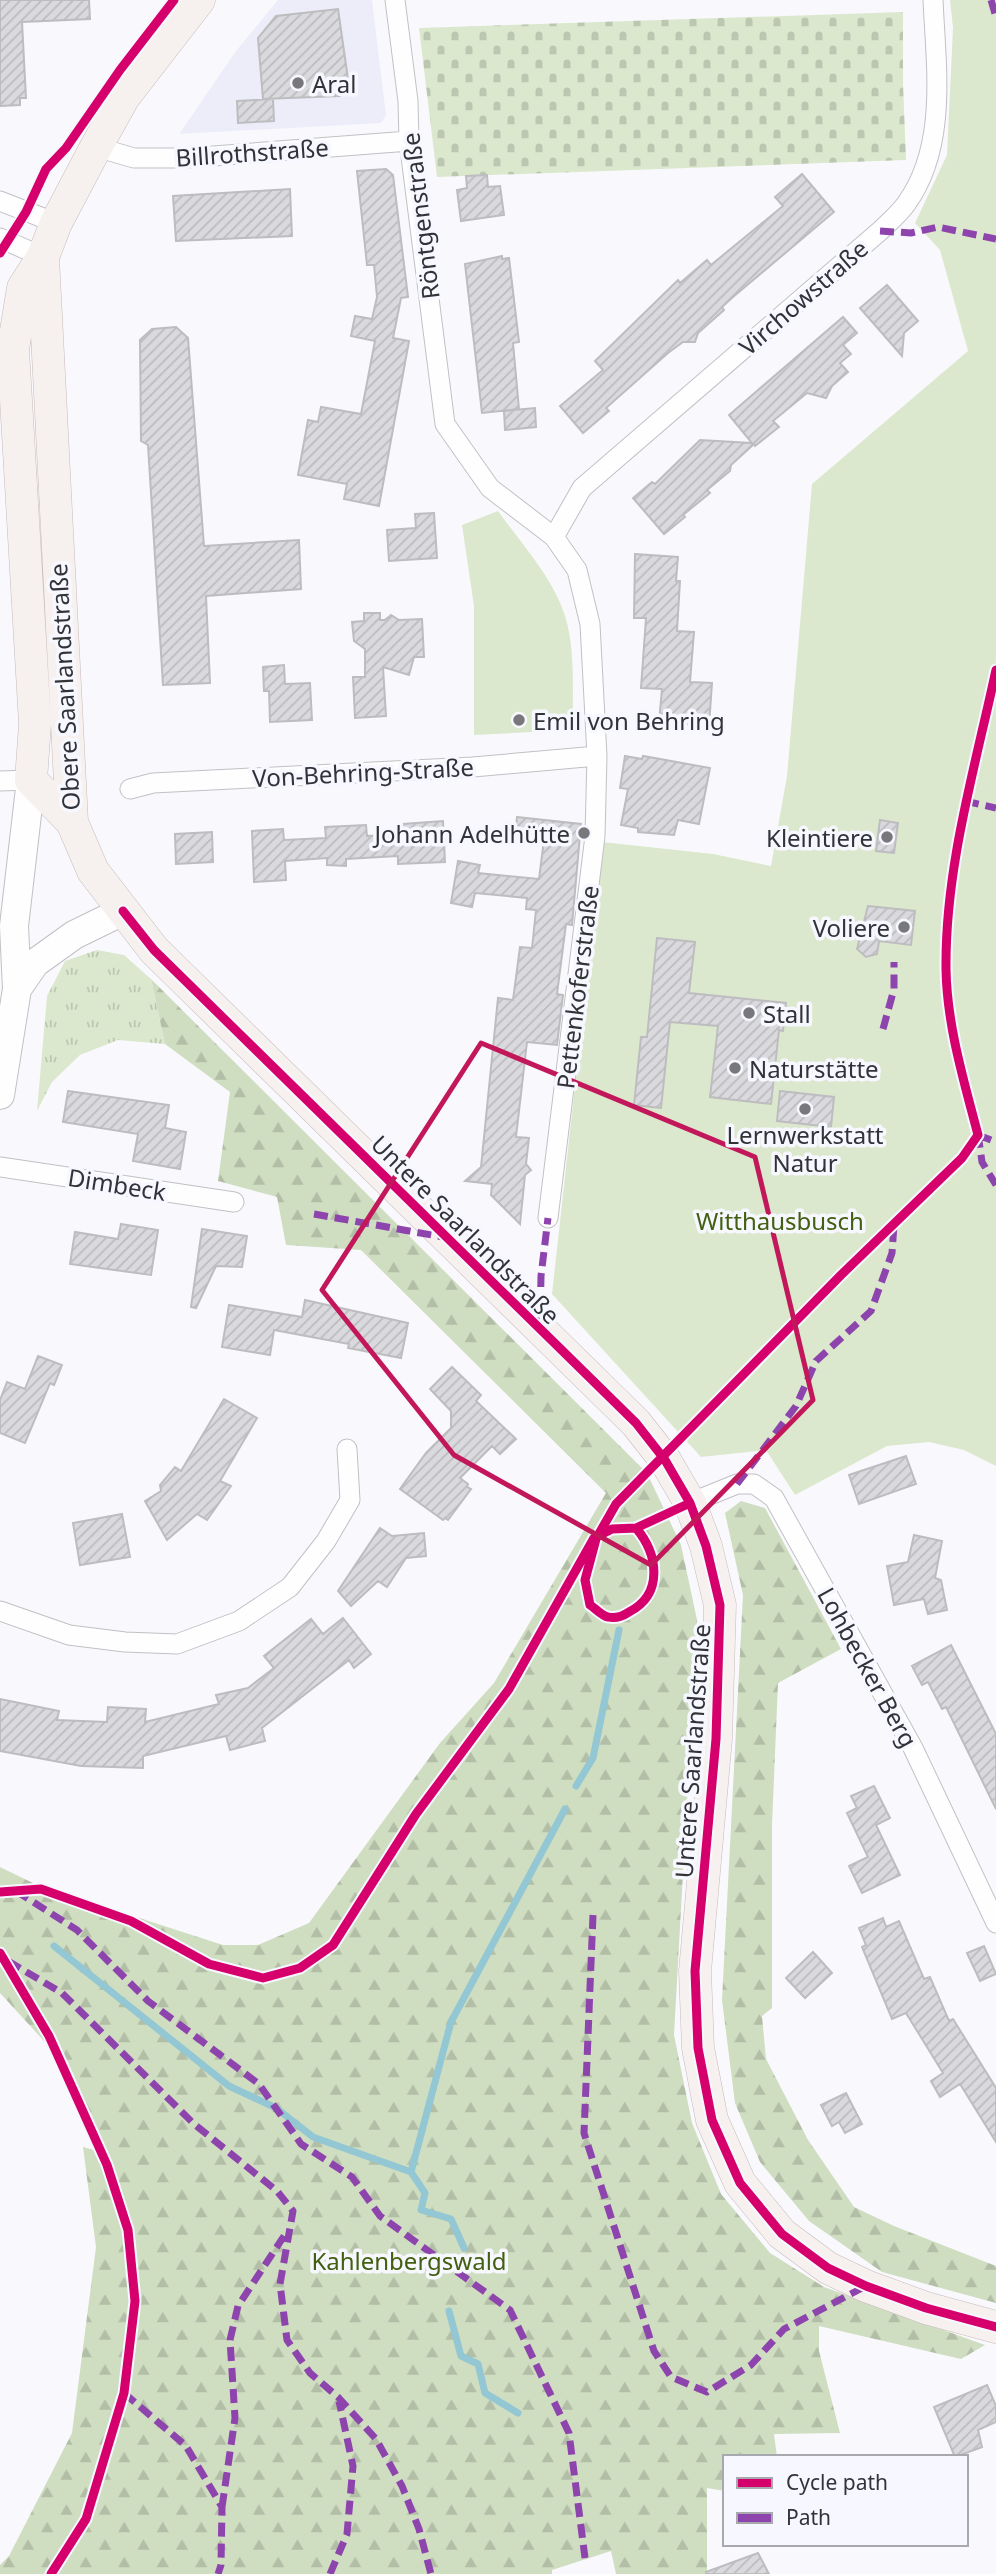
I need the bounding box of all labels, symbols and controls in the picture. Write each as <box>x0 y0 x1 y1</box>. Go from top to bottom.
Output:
place label: Aral <box>312 67 356 100</box>
marker: Aral <box>290 75 306 91</box>
street label: Billrothstraße <box>174 130 330 174</box>
street label: Röntgenstraße <box>393 131 447 301</box>
street label: Virchowstraße <box>731 232 875 362</box>
street label: Obere Saarlandstraße <box>41 563 87 811</box>
place label: Emil von Behring <box>533 704 725 737</box>
marker: Emil von Behring <box>511 712 527 728</box>
street label: Von-Behring-Straße <box>251 750 475 794</box>
place label: Johann Adelhütte <box>372 817 570 850</box>
place label: Kleintiere <box>766 821 873 854</box>
marker: Johann Adelhütte <box>576 825 592 841</box>
marker: Kleintiere <box>879 829 895 845</box>
street label: Pettenkoferstraße <box>548 883 606 1091</box>
place label: Voliere <box>813 911 890 944</box>
marker: Voliere <box>896 919 912 935</box>
place label: Stall <box>763 997 811 1030</box>
marker: Stall <box>741 1005 757 1021</box>
place label: Naturstätte <box>749 1052 879 1085</box>
marker: Naturstätte <box>727 1060 743 1076</box>
marker: Lernwerkstatt Natur <box>797 1101 813 1117</box>
place label: Lernwerkstatt Natur <box>727 1118 884 1179</box>
street label: Untere Saarlandstraße <box>364 1127 568 1331</box>
street label: Dimbeck <box>66 1160 169 1208</box>
park label: Witthausbusch <box>696 1204 864 1237</box>
street label: Lohbecker Berg <box>810 1581 926 1753</box>
street label: Untere Saarlandstraße <box>667 1623 717 1879</box>
park label: Kahlenbergswald <box>311 2244 507 2277</box>
legend <box>723 2455 968 2546</box>
text: Cycle path <box>786 2468 888 2496</box>
text: Path <box>786 2503 831 2531</box>

